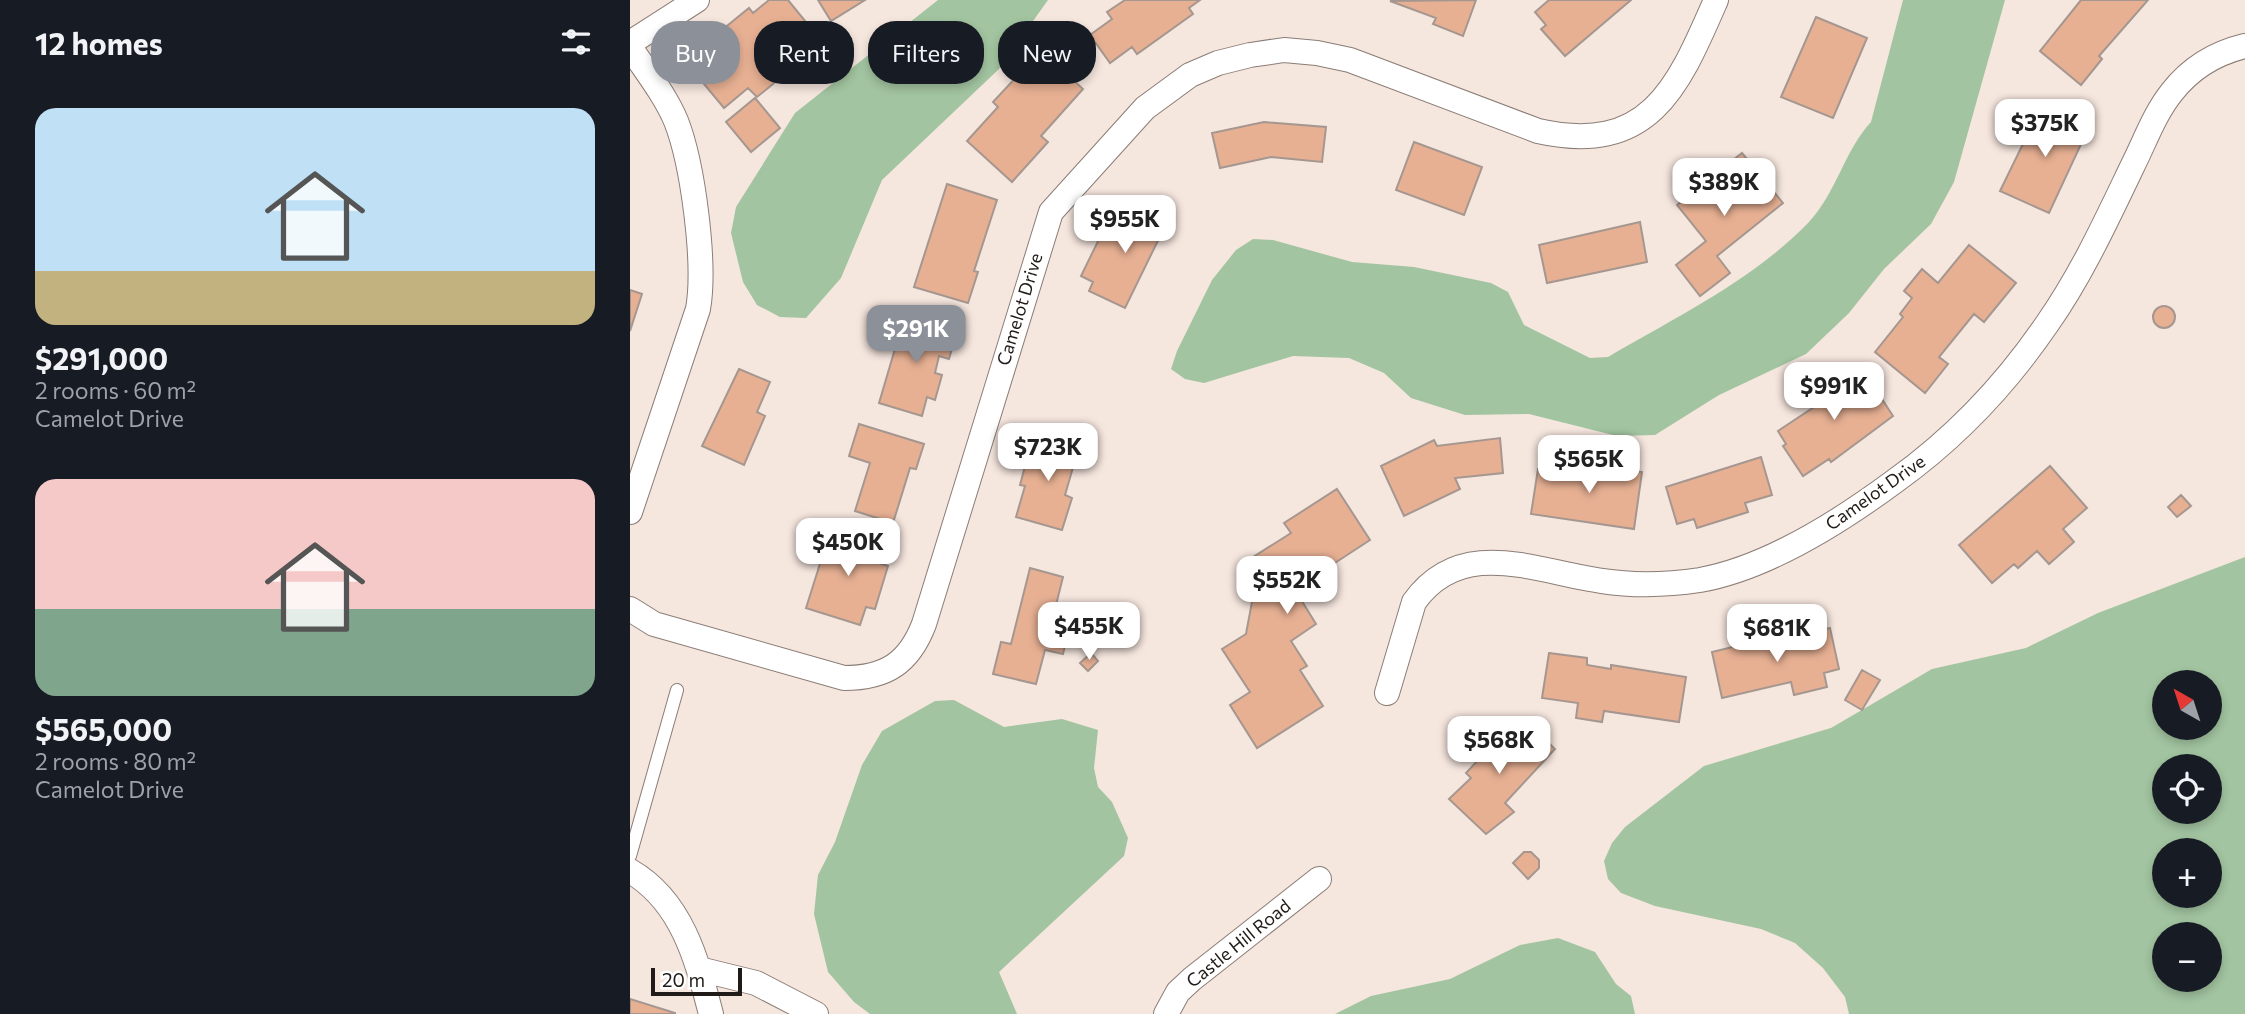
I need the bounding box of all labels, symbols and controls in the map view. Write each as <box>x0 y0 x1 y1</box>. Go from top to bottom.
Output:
chip: Buy <box>651 21 740 84</box>
chip: Rent <box>754 21 854 84</box>
chip: Filters <box>868 21 984 84</box>
chip: New <box>998 21 1096 84</box>
icon: filters <box>557 23 595 61</box>
text: 12 homes <box>35 24 163 61</box>
pin: $375K <box>1996 100 2094 159</box>
text: $375K <box>2011 108 2079 136</box>
icon: home <box>252 153 378 279</box>
pin: $389K <box>1675 158 1773 218</box>
text: $389K <box>1688 167 1760 195</box>
pin: $955K <box>1076 196 1174 255</box>
text: $955K <box>1090 204 1160 232</box>
street label: Camelot Drive <box>991 250 1047 368</box>
pin: $291K <box>867 306 965 365</box>
text: $291K <box>883 314 949 342</box>
text: $291,000 <box>35 339 168 376</box>
pin: $991K <box>1785 362 1883 422</box>
text: $991K <box>1800 371 1868 399</box>
text: 2 rooms · 60 m² <box>35 376 196 404</box>
text: Camelot Drive <box>35 404 184 432</box>
pin: $723K <box>999 424 1097 483</box>
text: $723K <box>1014 432 1082 460</box>
pin: $565K <box>1540 435 1638 495</box>
text: $565K <box>1554 444 1624 472</box>
street label: Camelot Drive <box>1821 450 1929 534</box>
pin: $450K <box>799 518 897 578</box>
icon: home <box>252 524 378 650</box>
text: $450K <box>812 527 884 555</box>
pin: $552K <box>1238 556 1336 616</box>
text: $552K <box>1252 565 1322 593</box>
pin: $455K <box>1040 602 1138 662</box>
pin: $681K <box>1728 604 1826 664</box>
text: $455K <box>1054 611 1124 639</box>
text: $681K <box>1743 613 1811 641</box>
north arrow <box>2152 670 2222 740</box>
map controls <box>2152 670 2222 992</box>
text: $565,000 <box>35 710 172 747</box>
pin: $568K <box>1450 716 1548 776</box>
text: $568K <box>1463 725 1535 753</box>
text: 2 rooms · 80 m² <box>35 747 196 775</box>
button: locate <box>2152 754 2222 824</box>
text: Camelot Drive <box>35 775 184 803</box>
button: + <box>2152 838 2222 908</box>
street label: Castle Hill Road <box>1182 894 1294 992</box>
button: − <box>2152 922 2222 992</box>
scale bar <box>651 965 742 997</box>
text: 20 m <box>662 968 705 991</box>

